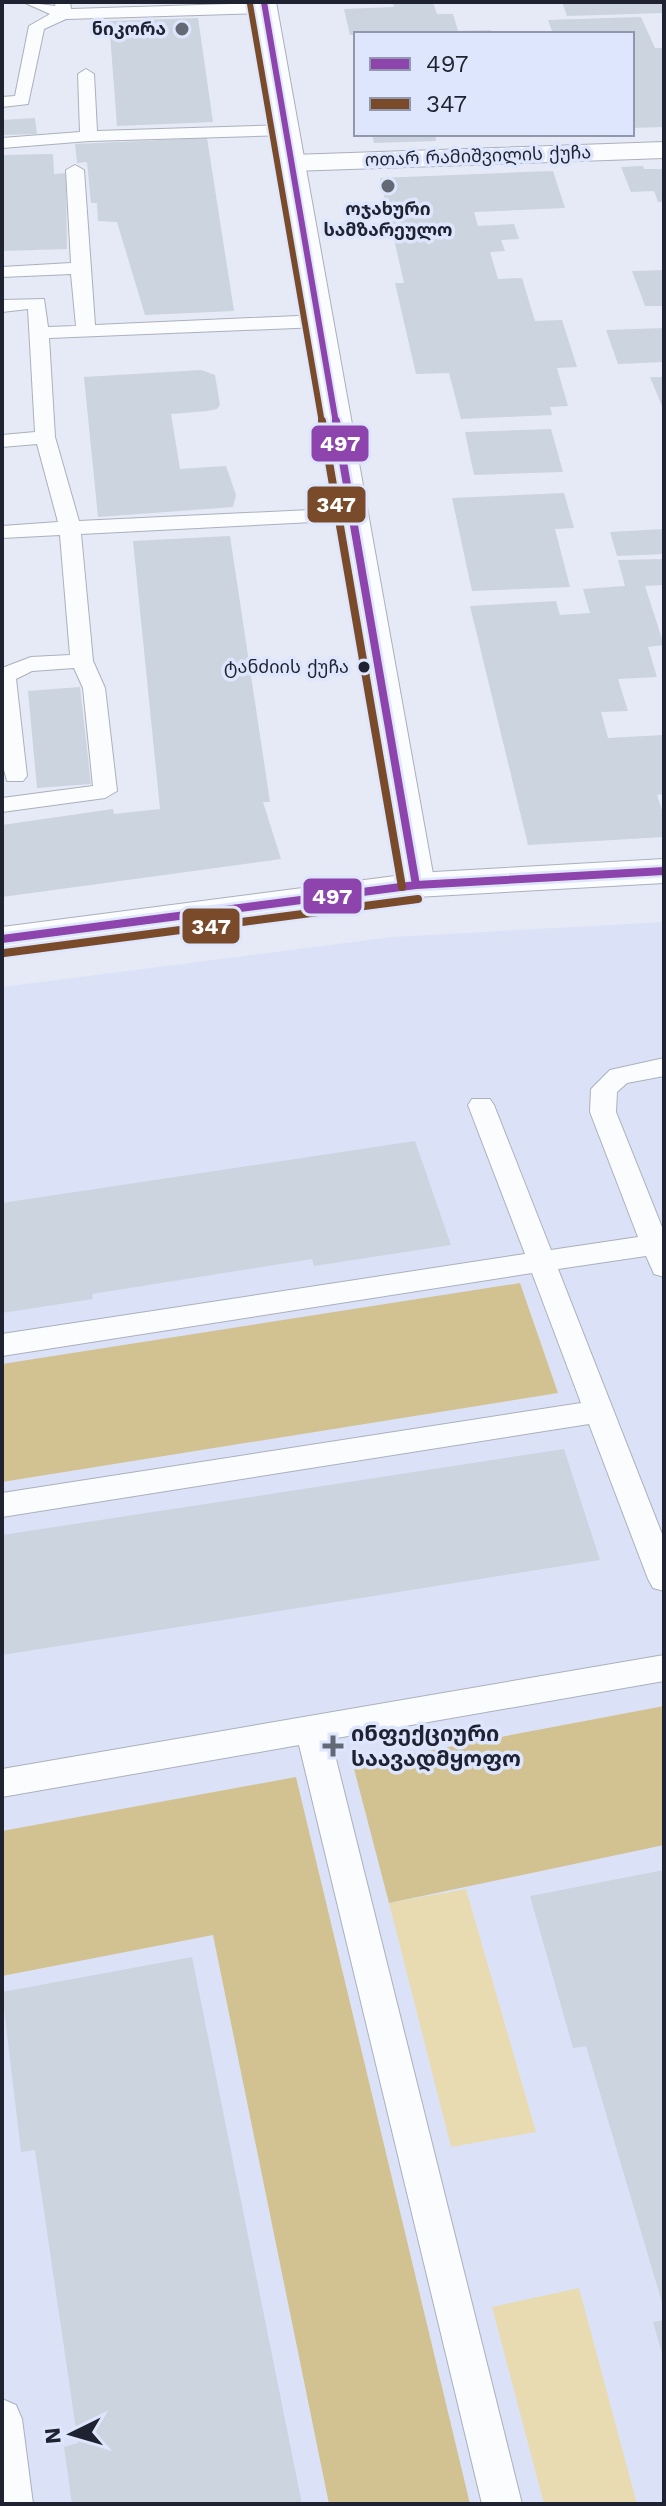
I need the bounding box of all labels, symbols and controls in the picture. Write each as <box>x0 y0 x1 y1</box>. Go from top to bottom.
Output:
place label: ნიკორა <box>92 18 166 39</box>
marker: ნიკორა <box>173 20 191 38</box>
legend <box>354 32 634 136</box>
text: 497 <box>426 50 468 78</box>
text: 347 <box>426 90 467 118</box>
street label: ოთარ რამიშვილის ქუჩა <box>364 141 592 171</box>
marker: ოჯახური სამზარეულო <box>379 177 397 195</box>
place label: ოჯახური სამზარეულო <box>323 198 453 241</box>
line badge: 497 <box>310 424 370 463</box>
text: 497 <box>320 431 360 456</box>
line badge: 347 <box>306 485 367 524</box>
text: 347 <box>316 492 356 517</box>
place label: ტანძიის ქუჩა <box>224 656 349 678</box>
marker: ტანძიის ქუჩა <box>356 659 372 675</box>
line badge: 497 <box>302 877 363 915</box>
text: 497 <box>312 884 352 909</box>
line badge: 347 <box>181 907 241 945</box>
text: 347 <box>191 914 231 939</box>
place label: ინფექციური საავადმყოფო <box>351 1721 521 1772</box>
marker: ინფექციური საავადმყოფო <box>322 1735 344 1757</box>
north arrow <box>32 2394 112 2474</box>
text: N <box>39 2426 66 2445</box>

